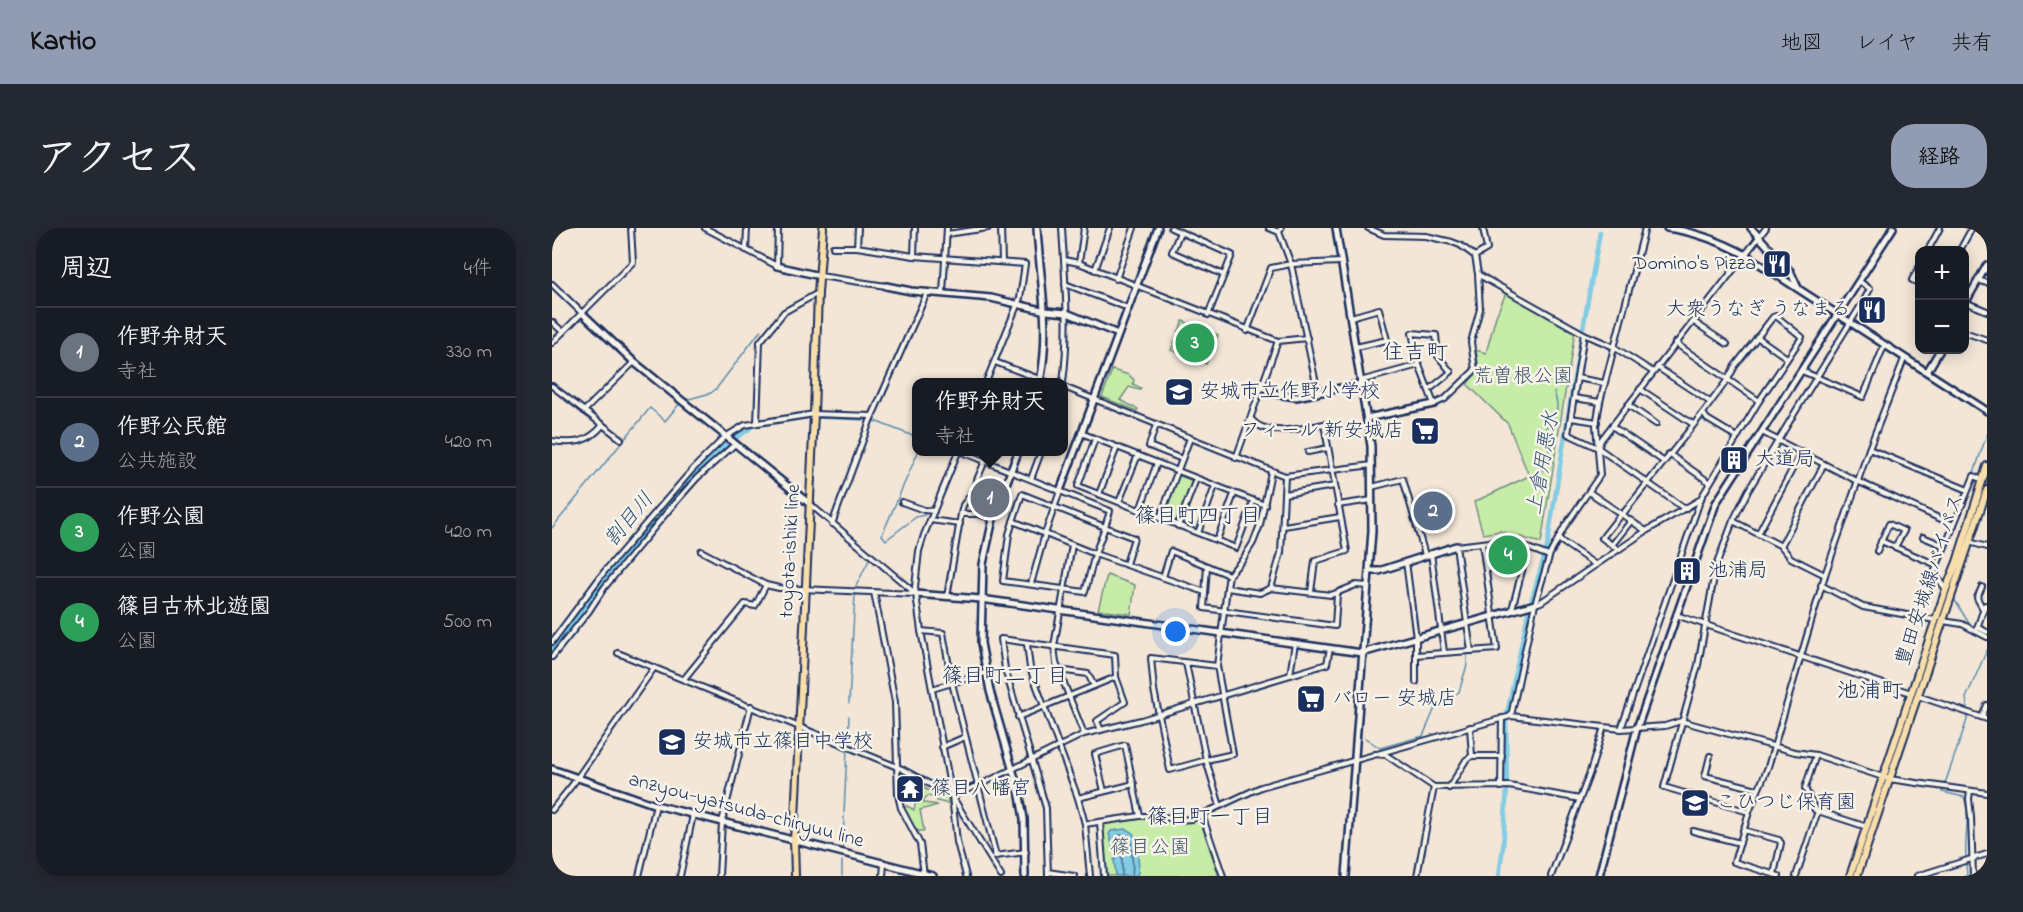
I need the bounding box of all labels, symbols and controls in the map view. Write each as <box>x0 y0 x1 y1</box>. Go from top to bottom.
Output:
text: Kartio <box>30 22 96 63</box>
text: 地図 <box>1781 29 1823 59</box>
text: レイヤ <box>1856 29 1918 59</box>
text: 共有 <box>1951 29 1993 59</box>
button: 経路 <box>1891 124 1987 188</box>
text: アクセス <box>36 130 201 191</box>
map controls <box>1915 246 1969 354</box>
button: + <box>1915 246 1969 300</box>
restaurant icon: Domino's Pizza <box>1761 248 1793 280</box>
place label: Domino's Pizza <box>1632 250 1756 279</box>
text: 周辺 <box>60 251 112 289</box>
text: 4件 <box>464 255 492 284</box>
restaurant icon: 大衆うなぎ うなまる <box>1856 294 1888 326</box>
place label: 大衆うなぎ うなまる <box>1666 296 1851 325</box>
button: − <box>1915 300 1969 354</box>
pin: 3 <box>1176 320 1214 366</box>
text: 作野弁財天 <box>117 322 227 354</box>
text: 1 <box>76 338 83 367</box>
text: 330 m <box>446 338 492 367</box>
district label: 住吉町 <box>1382 338 1448 370</box>
text: 寺社 <box>117 358 157 387</box>
park label: 荒曽根公園 <box>1473 363 1573 392</box>
school or university icon: 安城市立作野小学校 <box>1163 376 1195 408</box>
popup <box>912 378 1068 456</box>
place label: 安城市立作野小学校 <box>1200 378 1380 407</box>
text: 作野弁財天 <box>935 387 1045 419</box>
water label: 上倉用悪水 <box>1520 409 1568 517</box>
text: 作野公民館 <box>117 412 227 444</box>
supermarket icon: フィール 新安城店 <box>1409 415 1441 447</box>
place label: フィール 新安城店 <box>1240 417 1404 446</box>
text: 寺社 <box>935 423 975 452</box>
text: 2 <box>75 428 84 457</box>
text: 420 m <box>445 428 492 457</box>
building icon: 大道局 <box>1718 444 1750 476</box>
place label: 大道局 <box>1755 446 1815 475</box>
text: 公共施設 <box>117 448 197 477</box>
pin: 1 <box>970 476 1010 520</box>
street label: toyota-ishiki line <box>773 483 809 619</box>
water label: 割目川 <box>598 486 662 554</box>
pin: 2 <box>1414 488 1452 534</box>
street label: 豊田安城線バイパス <box>1889 490 1973 670</box>
text: 作野公園 <box>117 502 205 534</box>
district label: 篠目町四丁目 <box>1135 502 1261 532</box>
text: 3 <box>75 518 84 547</box>
text: 420 m <box>445 518 492 547</box>
pin: 4 <box>1488 532 1528 578</box>
text: 公園 <box>117 538 157 567</box>
building icon: 池浦局 <box>1671 555 1703 587</box>
place label: 池浦局 <box>1708 557 1768 586</box>
text: 篠目古林北遊園 <box>117 592 271 624</box>
text: 4 <box>75 608 84 637</box>
text: 500 m <box>443 608 492 637</box>
your location <box>1161 617 1190 646</box>
text: 公園 <box>117 628 157 657</box>
district label: 篠目町二丁目 <box>942 662 1068 692</box>
district label: 池浦町 <box>1837 676 1903 708</box>
supermarket icon: バロー 安城店 <box>1295 683 1327 715</box>
place label: バロー 安城店 <box>1332 685 1457 714</box>
school or university icon: 安城市立篠目中学校 <box>656 726 688 758</box>
place label: 安城市立篠目中学校 <box>693 728 873 757</box>
street label: anzyou-yatsuda-chiryuu line <box>625 766 867 856</box>
temple icon: 篠目八幡宮 <box>894 773 926 805</box>
place label: 篠目八幡宮 <box>931 775 1031 804</box>
school or university icon: こひつじ保育園 <box>1679 787 1711 819</box>
place label: こひつじ保育園 <box>1716 789 1856 818</box>
district label: 篠目町一丁目 <box>1147 803 1273 833</box>
park label: 篠目公園 <box>1110 834 1190 863</box>

